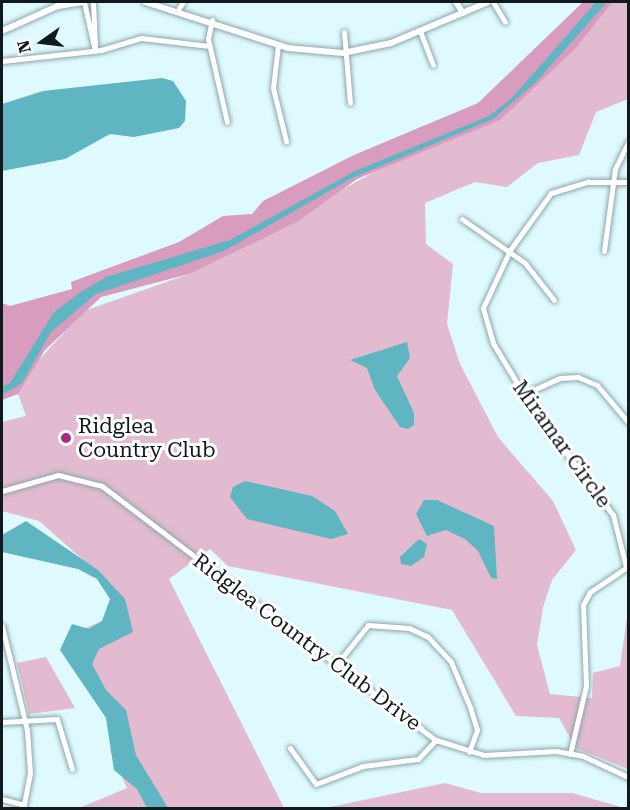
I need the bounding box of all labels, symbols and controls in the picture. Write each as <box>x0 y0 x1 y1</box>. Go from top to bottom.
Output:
north arrow <box>12 12 72 72</box>
text: N <box>13 38 35 55</box>
street label: Miramar Circle <box>507 375 617 513</box>
place label: Ridglea Country Club <box>78 413 216 463</box>
marker: Ridglea Country Club <box>59 431 73 445</box>
street label: Ridglea Country Club Drive <box>188 548 426 736</box>

